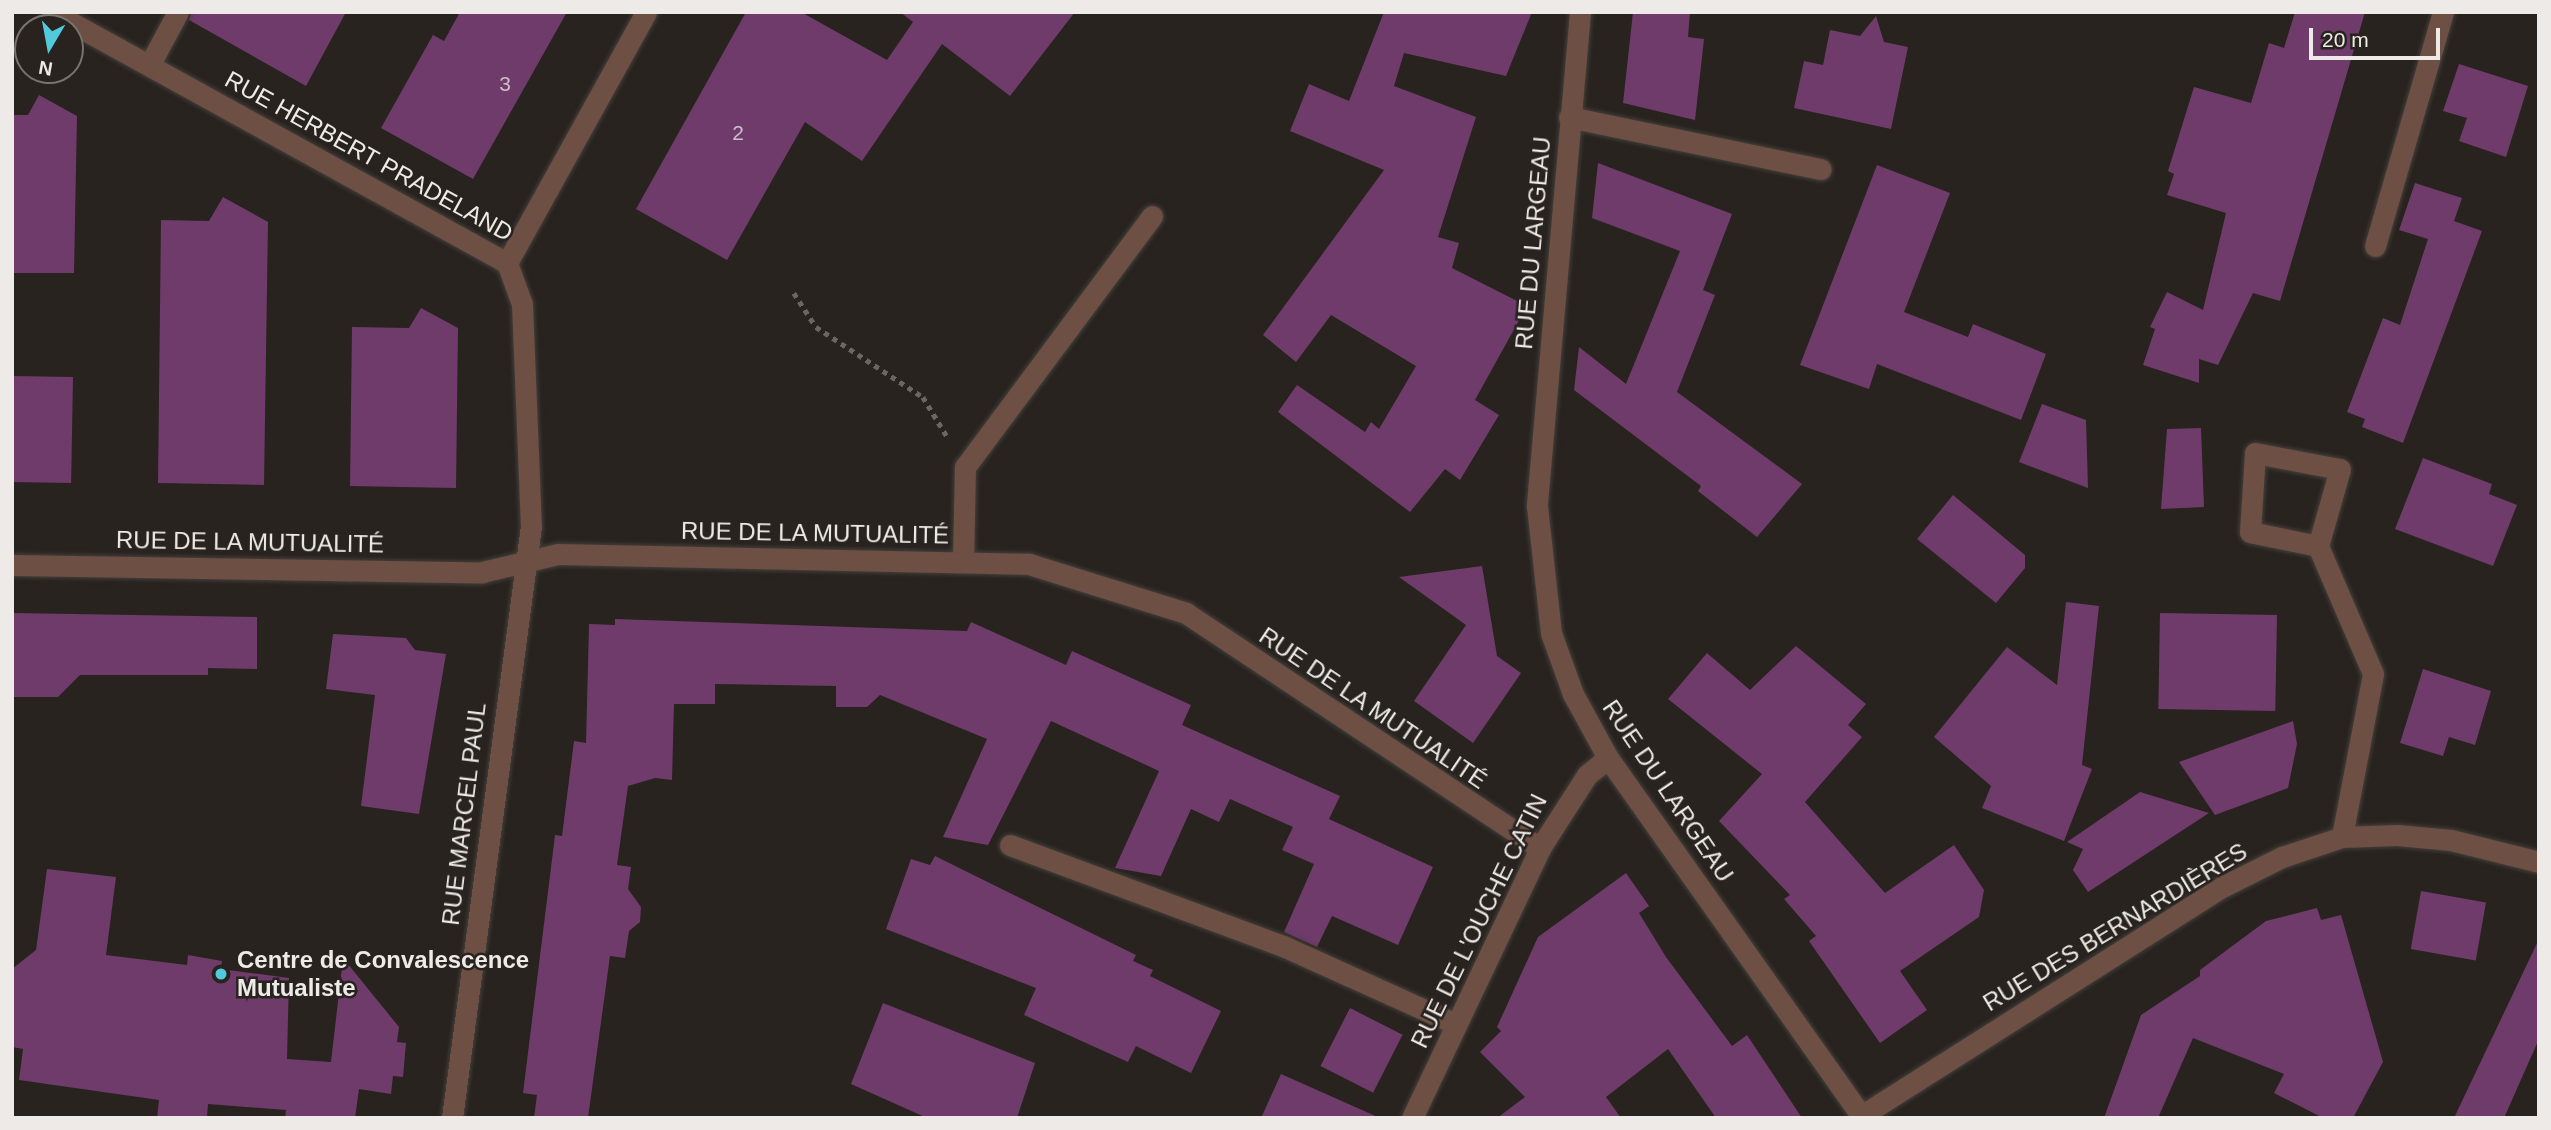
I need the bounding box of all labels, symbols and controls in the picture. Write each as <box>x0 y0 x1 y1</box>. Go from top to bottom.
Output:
north arrow <box>14 14 84 84</box>
scale bar <box>2313 14 2444 58</box>
text: 20 m <box>2322 28 2369 51</box>
text: N <box>37 57 54 80</box>
street label: RUE HERBERT PRADELAND <box>220 65 518 247</box>
house number: 3 <box>499 71 511 97</box>
house number: 2 <box>732 120 744 146</box>
street label: RUE DU LARGEAU <box>1509 135 1557 351</box>
street label: RUE DE LA MUTUALITÉ <box>680 516 950 550</box>
street label: RUE DE LA MUTUALITÉ <box>115 525 385 559</box>
street label: RUE DE LA MUTUALITÉ <box>1253 621 1493 795</box>
street label: RUE DU LARGEAU <box>1596 694 1740 888</box>
street label: RUE MARCEL PAUL <box>436 701 492 927</box>
street label: RUE DE L'OUCHE CATIN <box>1405 789 1553 1053</box>
street label: RUE DES BERNARDIÈRES <box>1978 837 2252 1017</box>
place label: Centre de Convalescence Mutualiste <box>237 946 529 1002</box>
marker: Centre de Convalescence Mutualiste <box>211 964 231 984</box>

